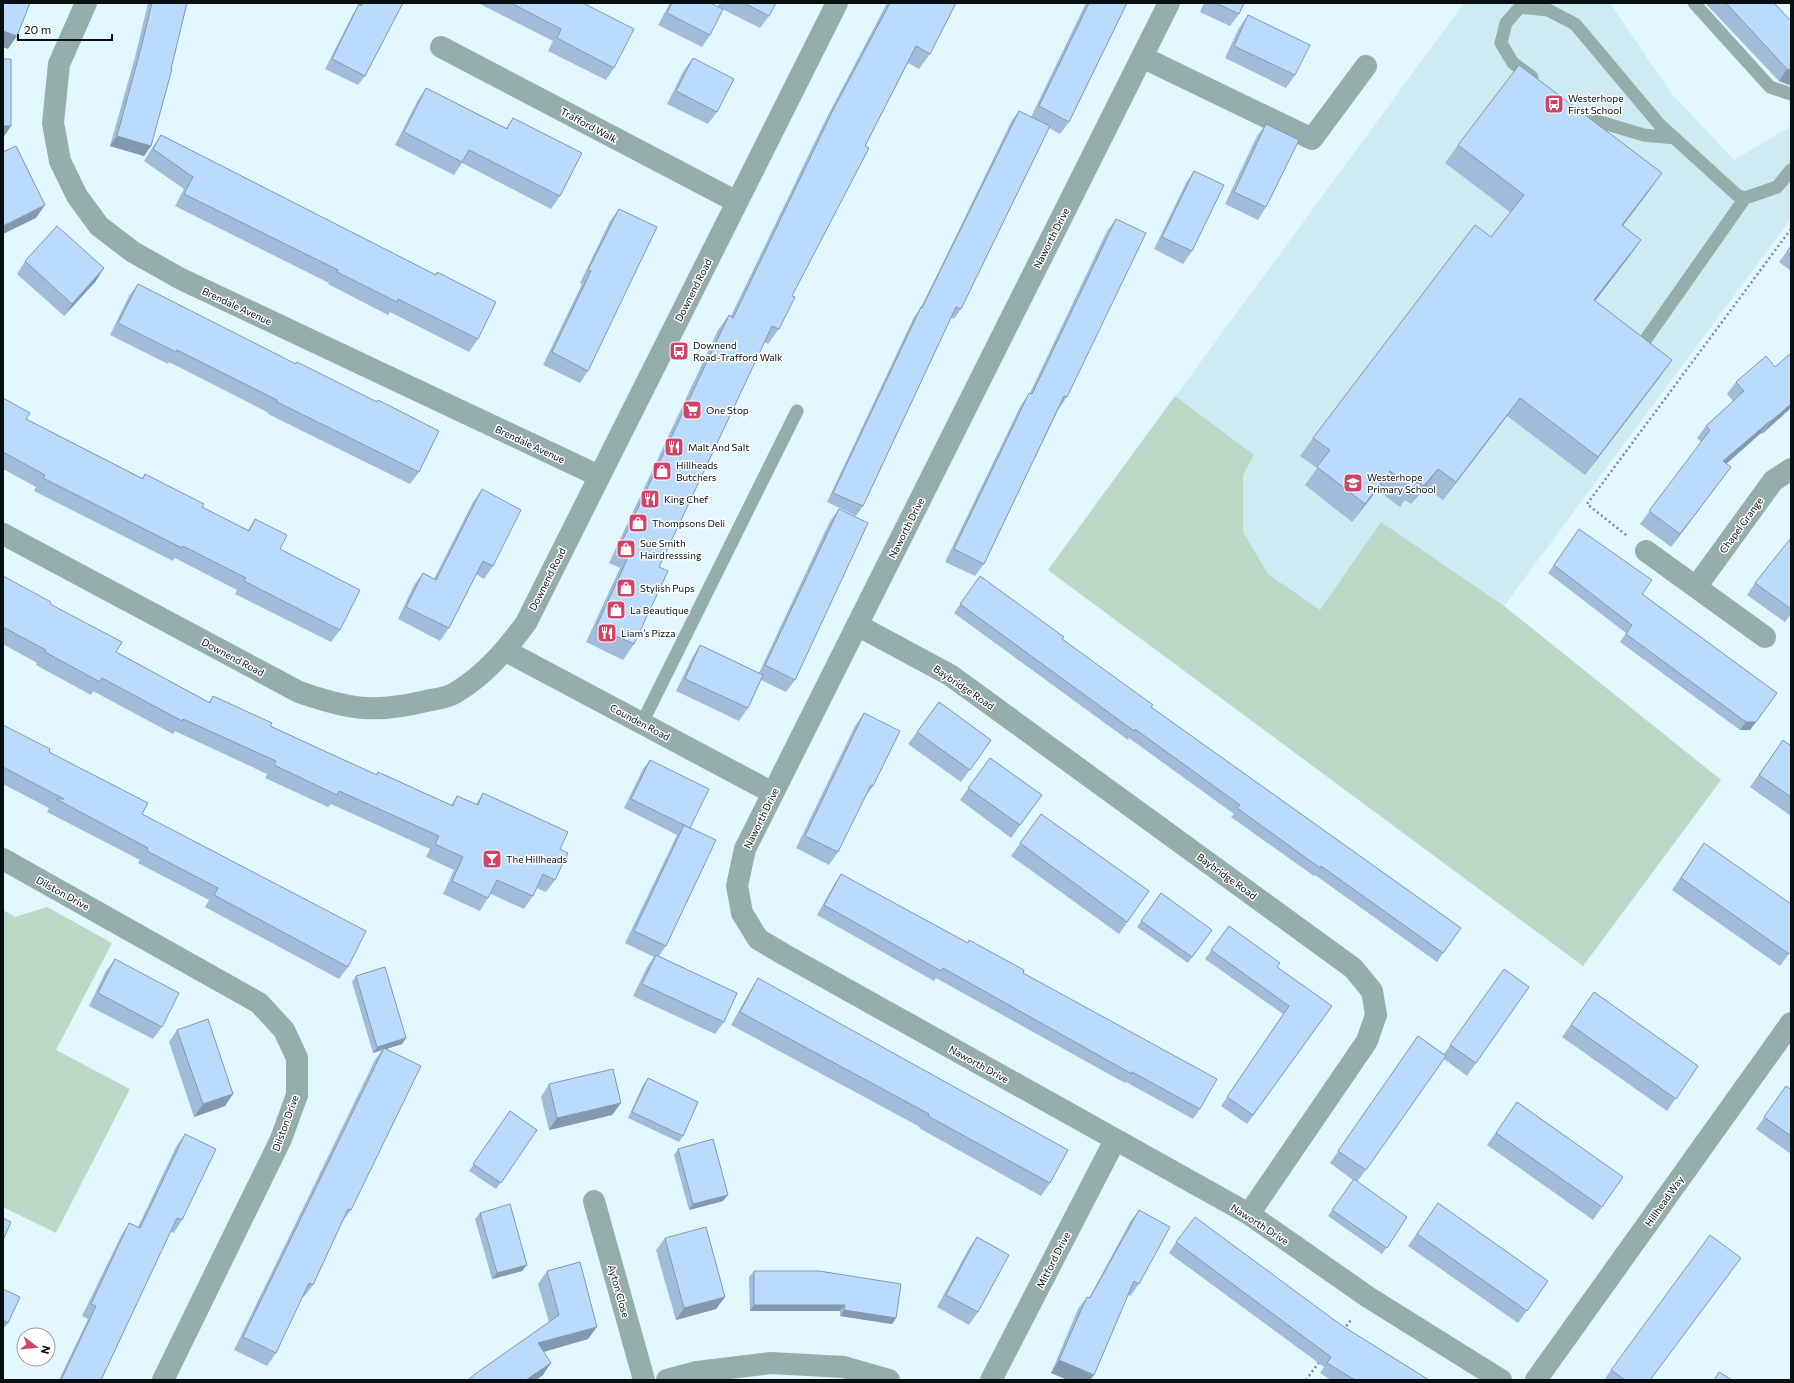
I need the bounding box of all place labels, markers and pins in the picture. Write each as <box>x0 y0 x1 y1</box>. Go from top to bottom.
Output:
place label: Westerhope First School <box>1568 92 1624 116</box>
bus stop icon: Westerhope First School <box>1543 93 1565 115</box>
place label: Downend Road-Trafford Walk <box>693 339 783 363</box>
bus stop icon: Downend Road-Trafford Walk <box>668 340 690 362</box>
supermarket icon: One Stop <box>681 399 703 421</box>
place label: One Stop <box>706 404 749 416</box>
restaurant icon: Malt And Salt <box>663 436 685 458</box>
place label: Malt And Salt <box>688 441 749 453</box>
place label: Hillheads Butchers <box>676 459 718 483</box>
shop icon: Hillheads Butchers <box>651 460 673 482</box>
place label: Westerhope Primary School <box>1367 471 1436 495</box>
school or university icon: Westerhope Primary School <box>1342 472 1364 494</box>
restaurant icon: King Chef <box>639 488 661 510</box>
place label: King Chef <box>664 493 708 505</box>
shop icon: Thompsons Deli <box>627 512 649 534</box>
place label: Thompsons Deli <box>652 517 725 529</box>
place label: Sue Smith Hairdresssing <box>640 537 702 561</box>
shop icon: Sue Smith Hairdresssing <box>615 538 637 560</box>
shop icon: Stylish Pups <box>615 577 637 599</box>
place label: Stylish Pups <box>640 582 695 594</box>
shop icon: La Beautique <box>605 599 627 621</box>
place label: La Beautique <box>630 604 689 616</box>
restaurant icon: Liam’s Pizza <box>596 622 618 644</box>
place label: Liam’s Pizza <box>621 627 675 639</box>
bar icon: The Hillheads <box>481 848 503 870</box>
place label: The Hillheads <box>506 853 567 865</box>

